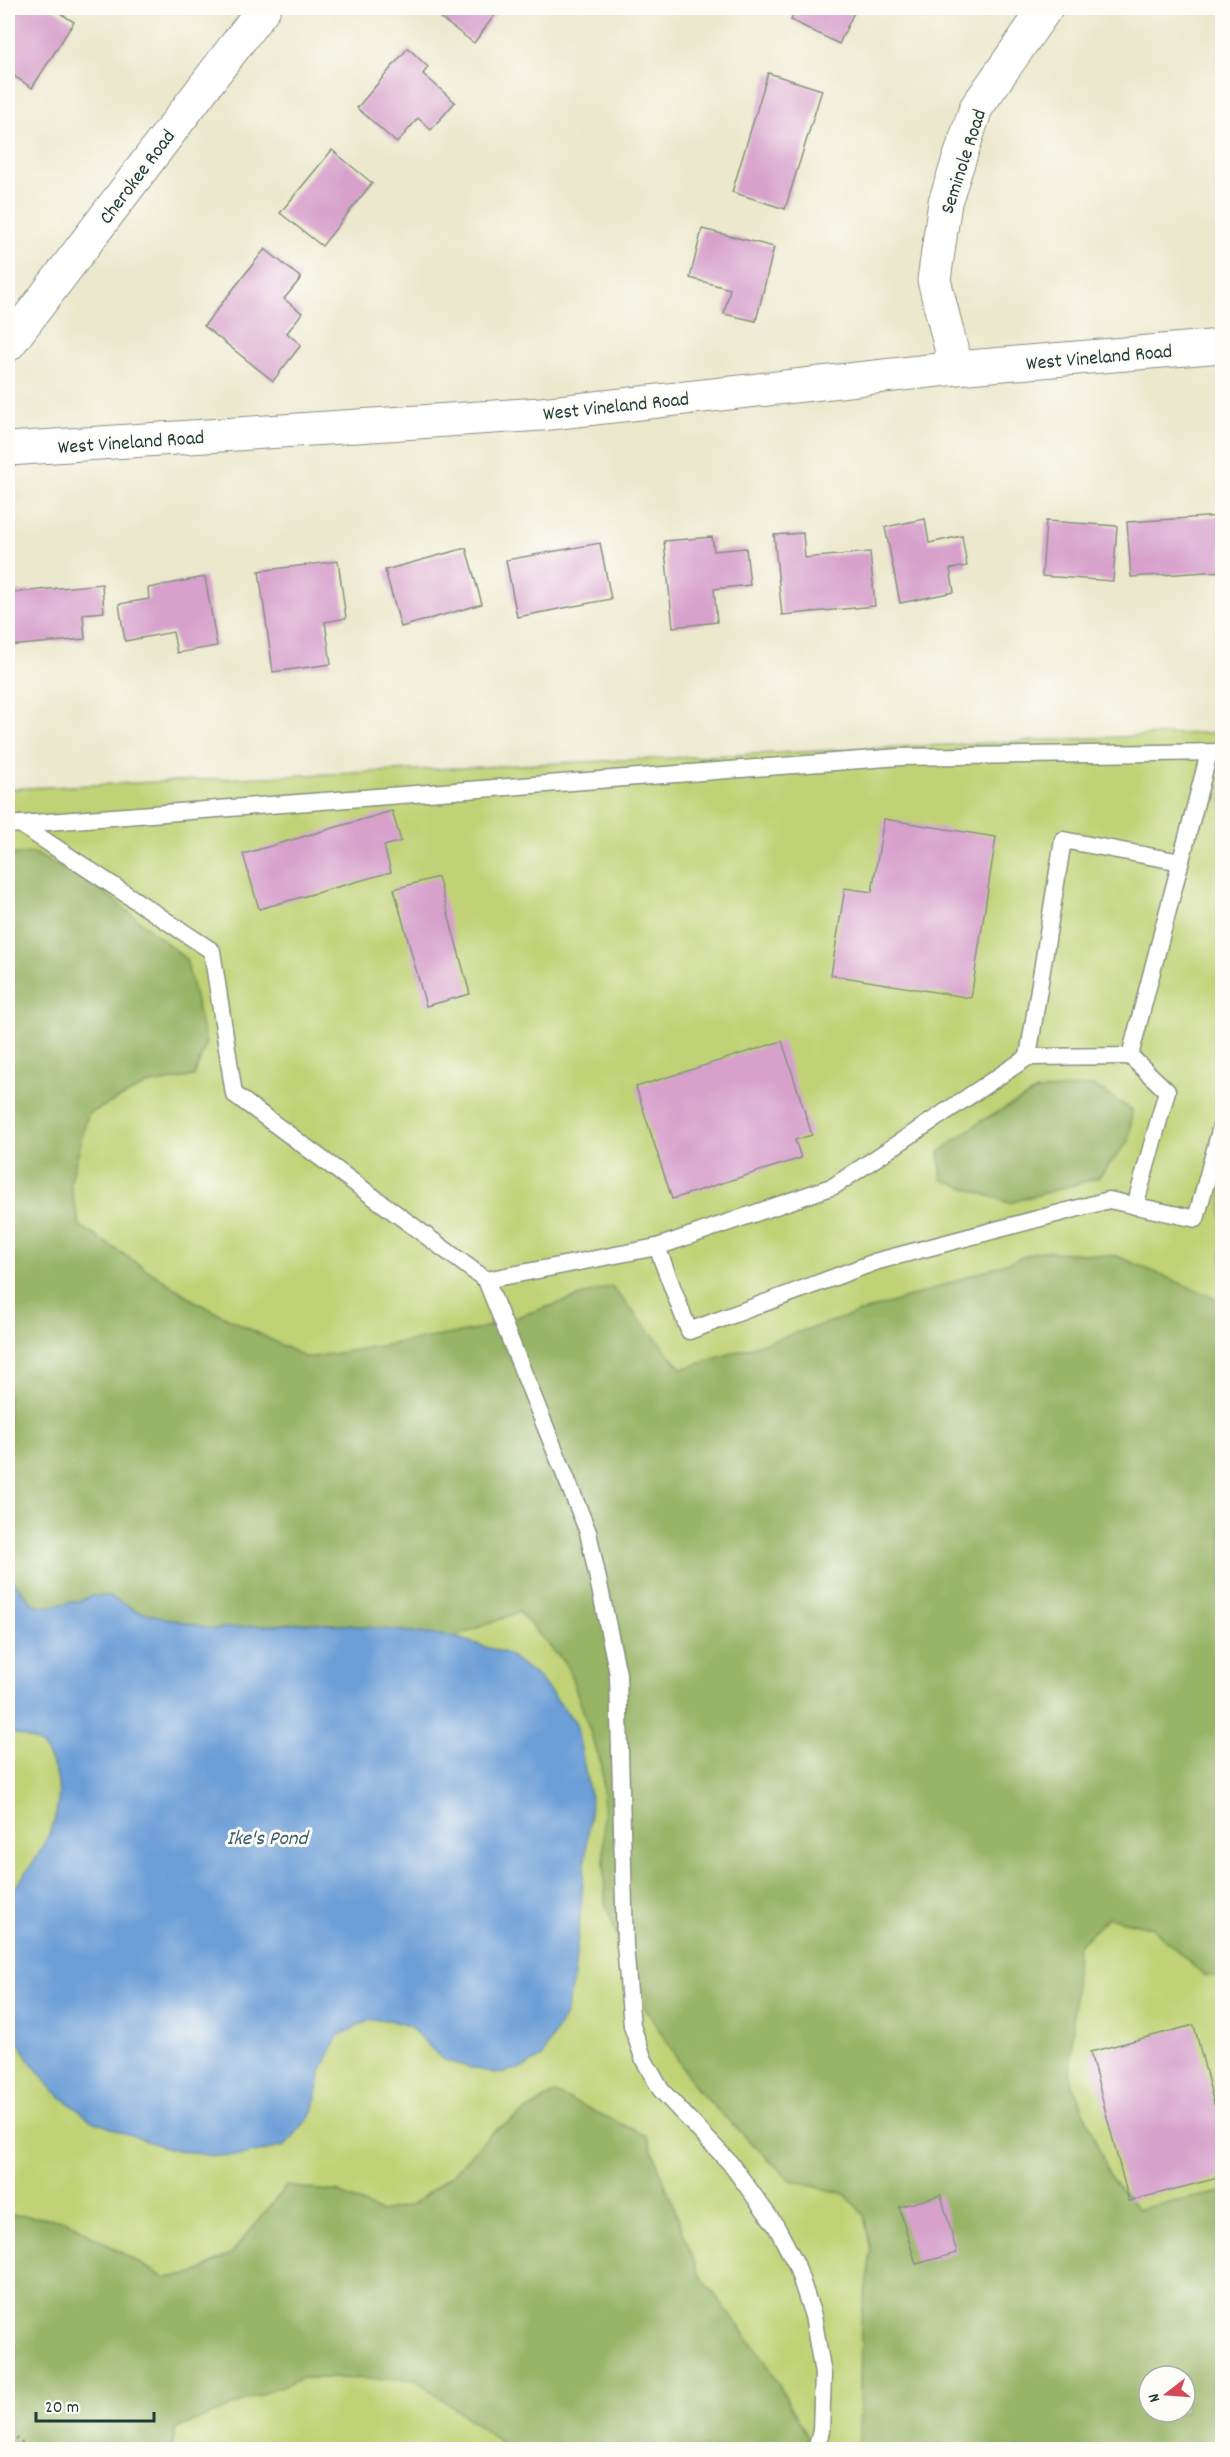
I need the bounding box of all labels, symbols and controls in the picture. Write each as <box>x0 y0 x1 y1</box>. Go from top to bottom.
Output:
street label: Seminole Road <box>935 106 995 218</box>
street label: Cherokee Road <box>94 125 183 231</box>
street label: West Vineland Road <box>1025 339 1174 379</box>
street label: West Vineland Road <box>542 386 691 430</box>
street label: West Vineland Road <box>57 425 205 463</box>
water label: Ike's Pond <box>227 1825 310 1855</box>
north arrow <box>1137 2364 1197 2424</box>
scale bar <box>36 2385 154 2423</box>
text: N <box>1143 2390 1167 2405</box>
text: 20 m <box>45 2396 79 2421</box>

